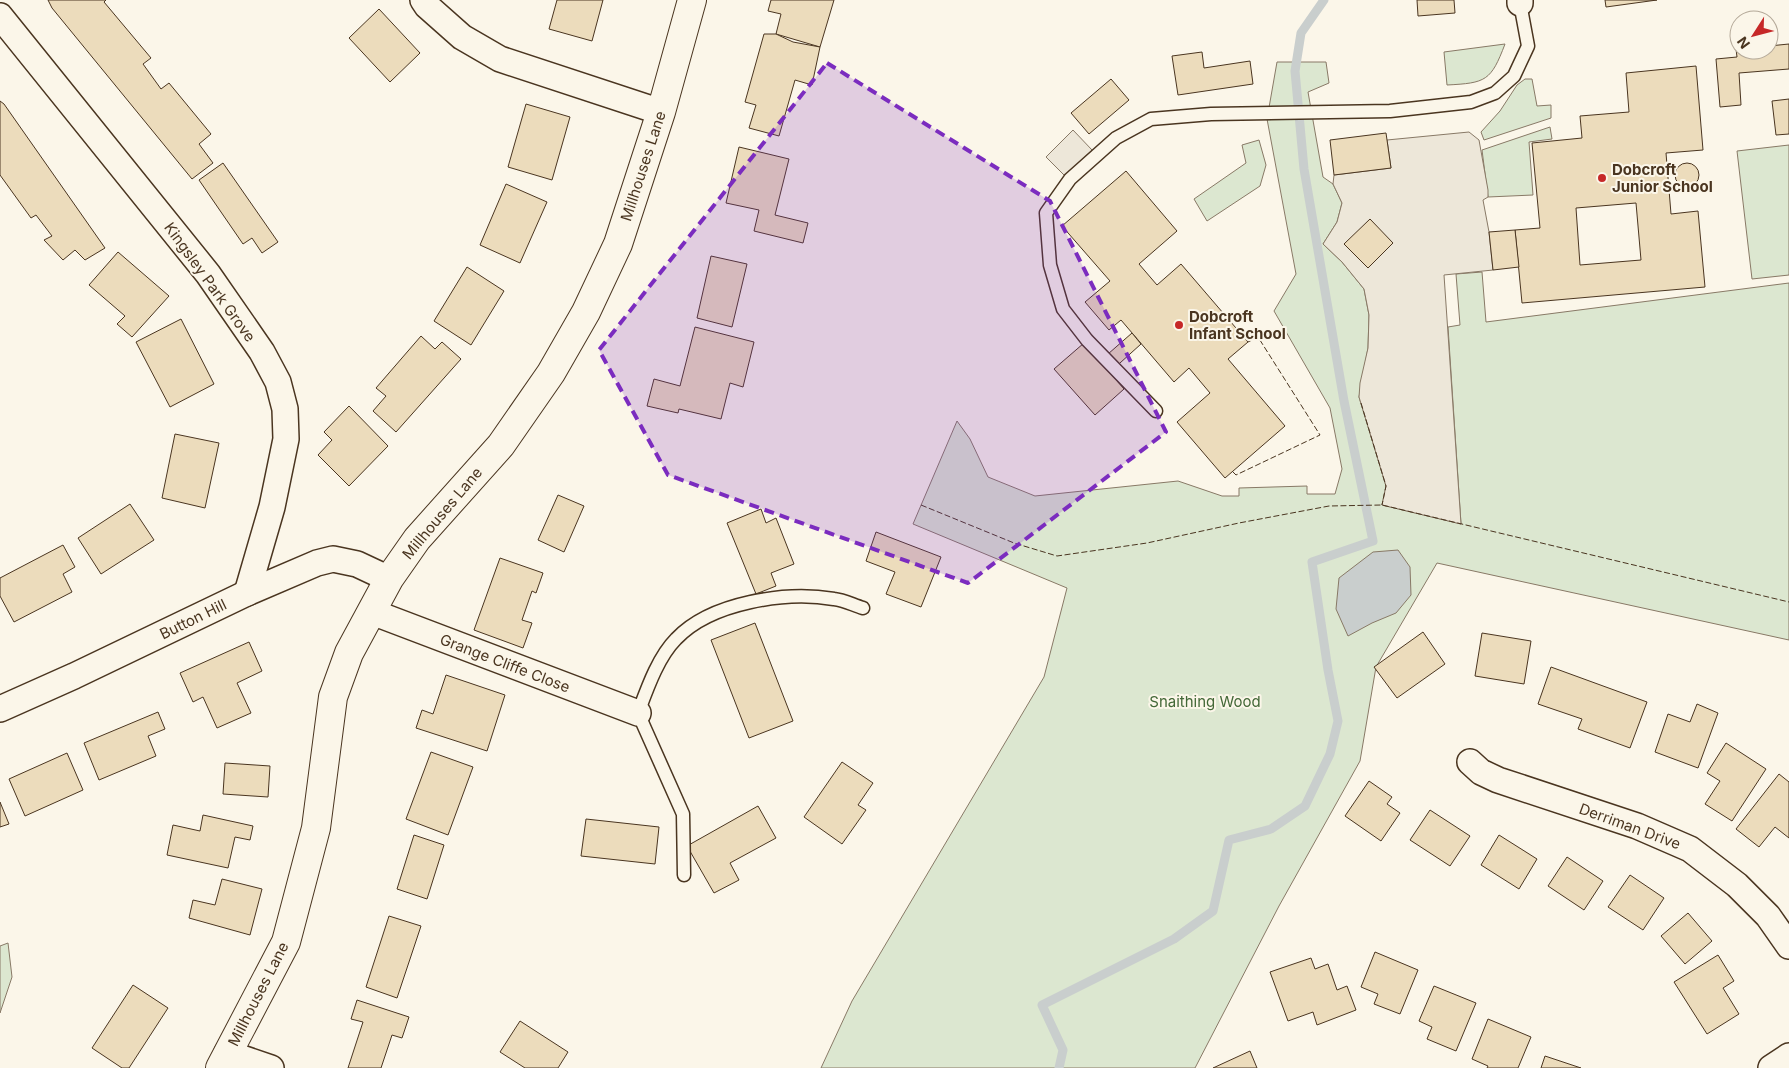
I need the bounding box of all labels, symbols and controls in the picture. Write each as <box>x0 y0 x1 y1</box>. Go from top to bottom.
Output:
north arrow <box>1729 10 1779 60</box>
text: N <box>1733 34 1753 52</box>
street label: Millhouses Lane <box>616 109 670 223</box>
place label: Dobcroft Junior School <box>1612 160 1713 196</box>
marker: Dobcroft Junior School <box>1596 172 1608 184</box>
street label: Kingsley Park Grove <box>160 219 260 345</box>
place label: Dobcroft Infant School <box>1189 307 1286 343</box>
marker: Dobcroft Infant School <box>1173 319 1185 331</box>
street label: Millhouses Lane <box>398 463 486 563</box>
street label: Button Hill <box>156 595 230 643</box>
street label: Grange Cliffe Close <box>437 629 573 697</box>
park label: Snaithing Wood <box>1149 692 1261 711</box>
street label: Derriman Drive <box>1577 799 1683 853</box>
street label: Millhouses Lane <box>224 939 292 1049</box>

